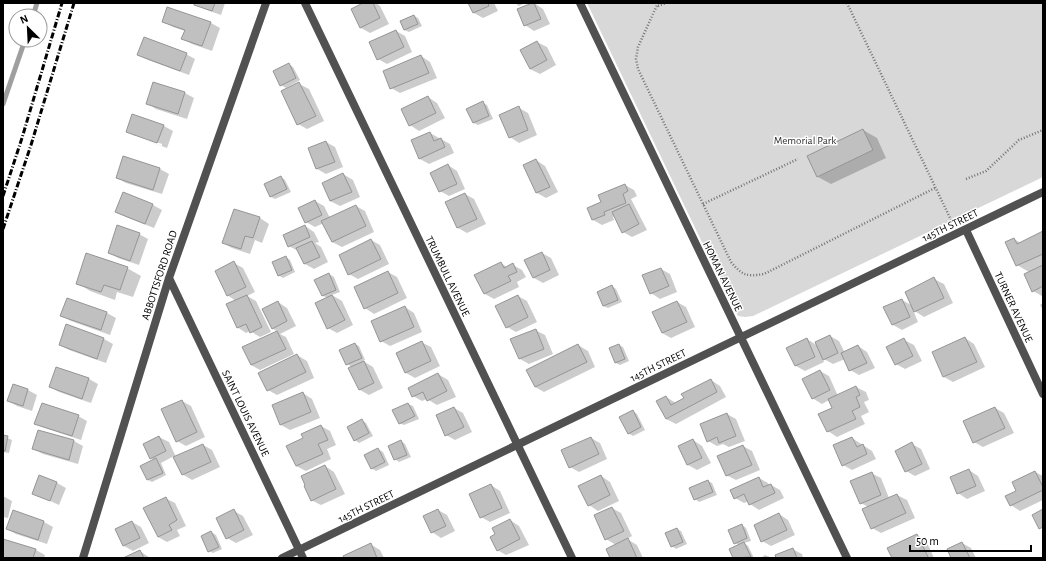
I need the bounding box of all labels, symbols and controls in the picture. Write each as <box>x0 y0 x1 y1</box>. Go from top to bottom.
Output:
north arrow <box>8 8 48 48</box>
text: N <box>18 13 30 26</box>
park label: Memorial Park <box>774 135 836 146</box>
street label: 145TH STREET <box>920 207 981 244</box>
street label: ABBOTTSFORD ROAD <box>140 229 179 321</box>
street label: TRUMBULL AVENUE <box>423 234 472 319</box>
street label: HOMAN AVENUE <box>701 240 744 313</box>
street label: TURNER AVENUE <box>992 270 1035 345</box>
street label: 145TH STREET <box>628 347 689 384</box>
street label: SAINT LOUIS AVENUE <box>220 368 271 459</box>
street label: 145TH STREET <box>336 488 397 525</box>
scale bar <box>910 527 1031 553</box>
text: 50 m <box>916 535 939 547</box>

